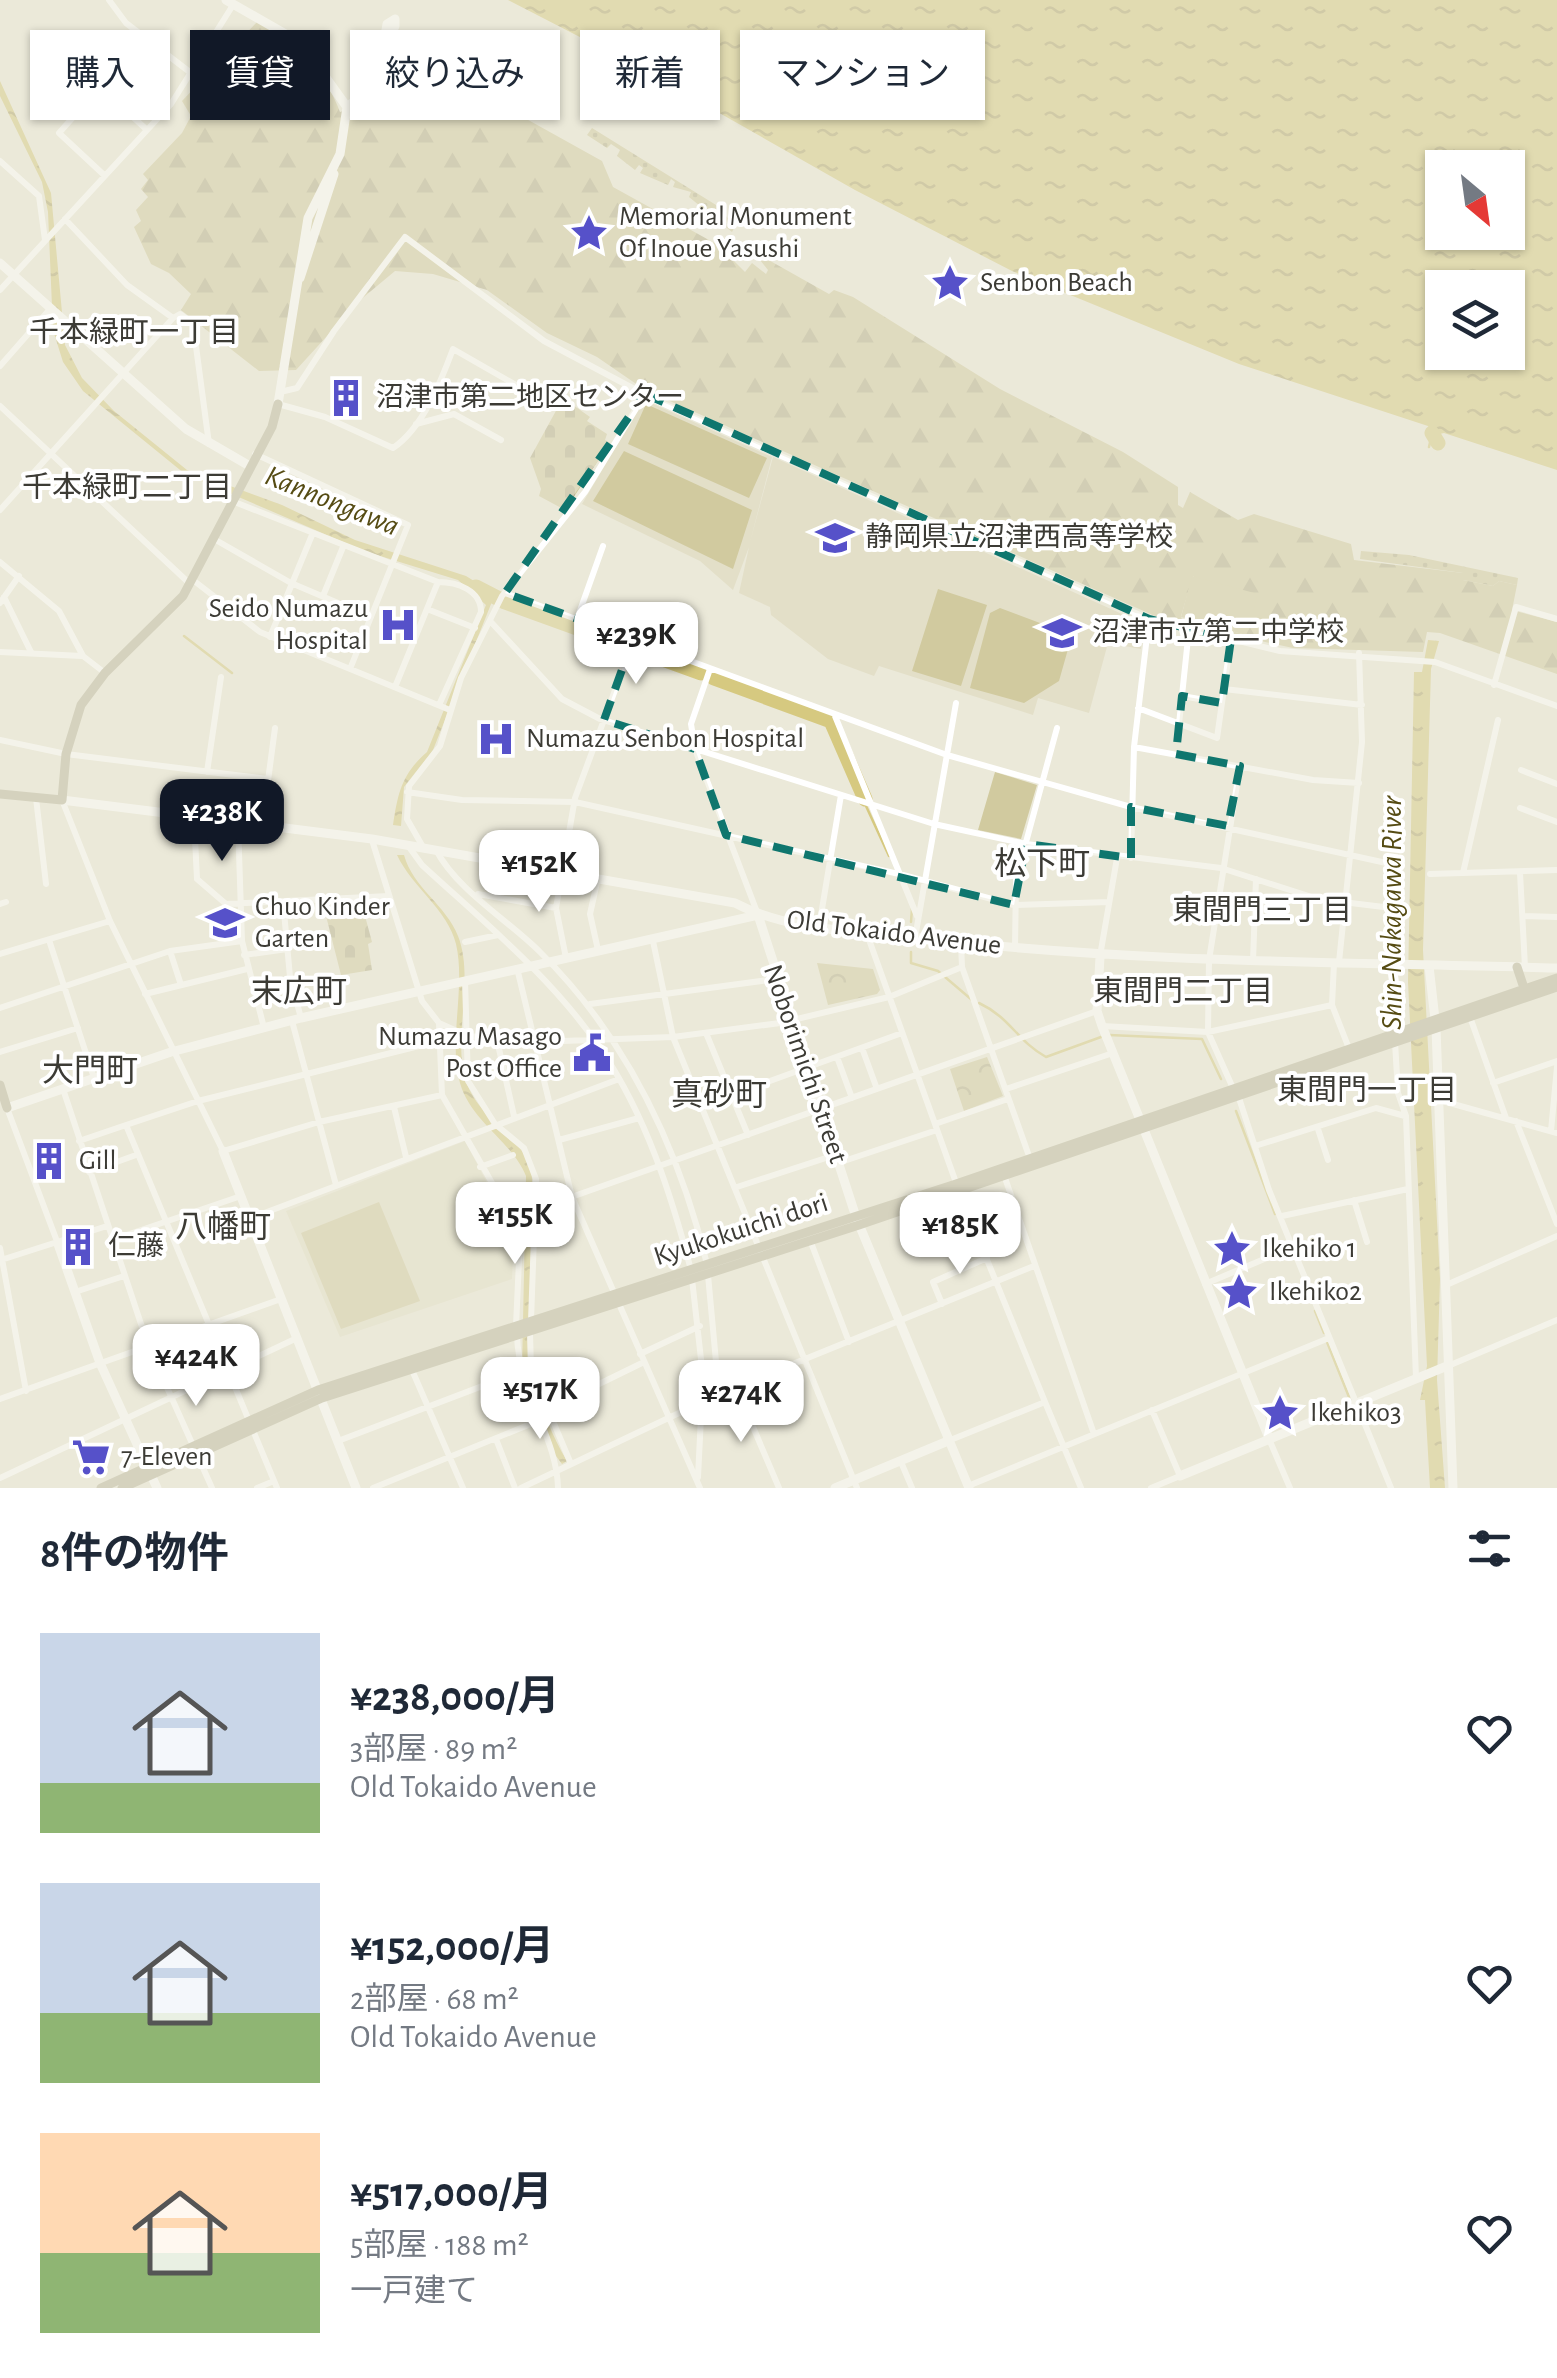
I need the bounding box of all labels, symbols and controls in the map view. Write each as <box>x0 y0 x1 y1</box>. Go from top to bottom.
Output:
chip: 購入 <box>30 30 170 120</box>
chip: 賃貸 <box>190 30 330 120</box>
chip: 絞り込み <box>350 30 560 120</box>
chip: 新着 <box>580 30 720 120</box>
chip: マンション <box>740 30 985 120</box>
north arrow <box>1425 150 1525 250</box>
map controls <box>1425 150 1525 370</box>
place label: Memorial Monument Of Inoue Yasushi <box>619 203 852 263</box>
place icon: Memorial Monument Of Inoue Yasushi <box>568 212 610 254</box>
place icon: Senbon Beach <box>929 262 971 304</box>
place label: Senbon Beach <box>980 269 1133 297</box>
button: layers <box>1425 270 1525 370</box>
district label: 千本緑町一丁目 <box>29 316 239 348</box>
building icon: 沼津市第二地区センター <box>325 377 367 419</box>
place label: 沼津市第二地区センター <box>376 382 684 412</box>
water label: Kannongawa <box>261 461 403 541</box>
district label: 千本緑町二丁目 <box>22 471 232 503</box>
school or university icon: 静岡県立沼津西高等学校 <box>814 517 856 559</box>
place label: 静岡県立沼津西高等学校 <box>865 522 1173 552</box>
place label: Seido Numazu Hospital <box>209 595 368 655</box>
pin: ¥239K <box>566 602 706 687</box>
hospital icon: Seido Numazu Hospital <box>377 604 419 646</box>
school or university icon: 沼津市立第二中学校 <box>1041 612 1083 654</box>
place label: 沼津市立第二中学校 <box>1092 617 1344 647</box>
text: ¥239K <box>596 618 676 650</box>
hospital icon: Numazu Senbon Hospital <box>475 718 517 760</box>
place label: Numazu Senbon Hospital <box>526 725 804 753</box>
pin: ¥238K <box>152 779 292 864</box>
text: ¥238K <box>182 795 262 827</box>
water label: Shin-Nakagawa River <box>1377 795 1407 1030</box>
pin: ¥152K <box>469 830 609 915</box>
text: ¥152K <box>501 846 577 878</box>
district label: 松下町 <box>994 847 1090 880</box>
place label: Chuo Kinder Garten <box>255 893 390 953</box>
district label: 東間門三丁目 <box>1172 895 1352 926</box>
school or university icon: Chuo Kinder Garten <box>204 902 246 944</box>
street label: Old Tokaido Avenue <box>785 906 1003 960</box>
street label: Noborimichi Street <box>758 961 852 1167</box>
district label: 末広町 <box>251 975 347 1008</box>
district label: 東間門二丁目 <box>1093 976 1273 1007</box>
place label: Numazu Masago Post Office <box>378 1023 562 1083</box>
public building icon: Numazu Masago Post Office <box>571 1032 613 1074</box>
district label: 大門町 <box>42 1054 138 1087</box>
district label: 東間門一丁目 <box>1277 1075 1457 1106</box>
district label: 真砂町 <box>671 1078 767 1111</box>
building icon: Gill <box>28 1140 70 1182</box>
place label: Gill <box>79 1147 116 1175</box>
pin: ¥155K <box>445 1182 585 1267</box>
street label: Kyukokuichi dori <box>650 1189 832 1271</box>
pin: ¥185K <box>890 1192 1030 1277</box>
text: ¥155K <box>478 1198 552 1230</box>
text: ¥185K <box>922 1208 998 1240</box>
district label: 八幡町 <box>175 1210 271 1243</box>
building icon: 仁藤 <box>57 1226 99 1268</box>
place icon: Ikehiko 1 <box>1211 1228 1253 1270</box>
place label: 仁藤 <box>108 1231 164 1261</box>
place label: Ikehiko 1 <box>1262 1235 1356 1263</box>
place icon: Ikehiko2 <box>1218 1271 1260 1313</box>
place label: Ikehiko2 <box>1269 1278 1362 1306</box>
pin: ¥424K <box>126 1324 266 1409</box>
text: ¥424K <box>155 1340 237 1372</box>
pin: ¥517K <box>470 1357 610 1442</box>
pin: ¥274K <box>671 1360 811 1445</box>
text: ¥517K <box>503 1373 577 1405</box>
text: ¥274K <box>701 1376 781 1408</box>
place icon: Ikehiko3 <box>1259 1392 1301 1434</box>
place label: Ikehiko3 <box>1310 1399 1402 1427</box>
supermarket icon: 7-Eleven <box>70 1436 112 1478</box>
place label: 7-Eleven <box>121 1443 213 1471</box>
icon: filters <box>1462 1521 1517 1576</box>
text: 8件の物件 <box>40 1533 229 1575</box>
icon: home <box>120 1673 240 1793</box>
text: ¥238,000/月 <box>350 1676 560 1718</box>
icon: heart <box>1462 1706 1517 1761</box>
text: 3部屋 · 89 m² <box>350 1733 517 1765</box>
text: Old Tokaido Avenue <box>350 1771 597 1803</box>
icon: home <box>120 1923 240 2043</box>
text: ¥152,000/月 <box>350 1926 554 1968</box>
icon: heart <box>1462 1956 1517 2011</box>
text: 2部屋 · 68 m² <box>350 1983 519 2015</box>
text: Old Tokaido Avenue <box>350 2021 597 2053</box>
text: ¥517,000/月 <box>350 2172 553 2214</box>
icon: home <box>120 2173 240 2293</box>
icon: heart <box>1462 2206 1517 2261</box>
text: 5部屋 · 188 m² <box>350 2229 529 2261</box>
text: 一戸建て <box>350 2275 478 2307</box>

